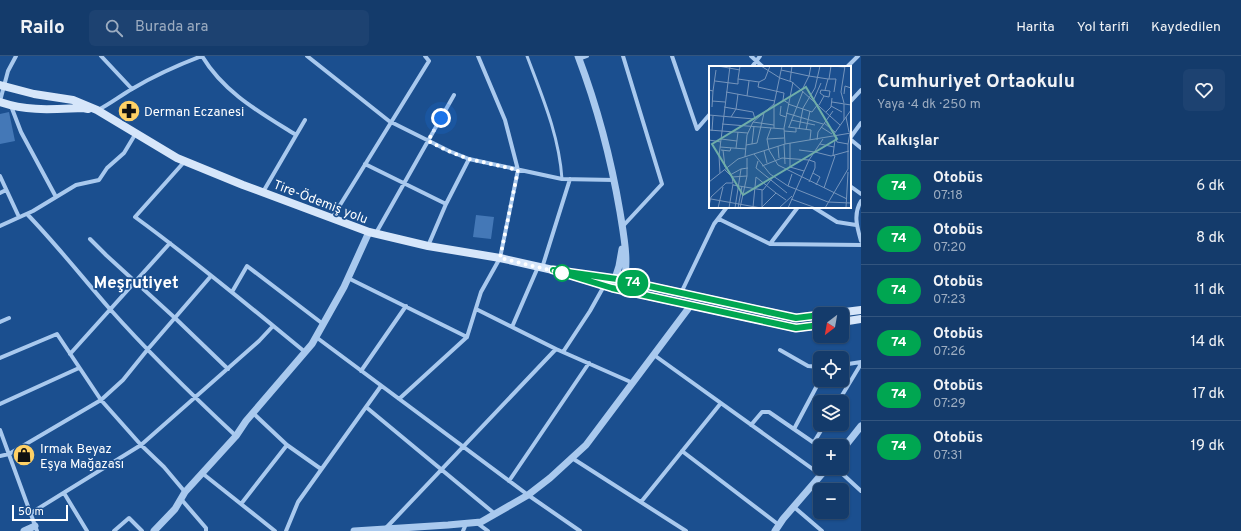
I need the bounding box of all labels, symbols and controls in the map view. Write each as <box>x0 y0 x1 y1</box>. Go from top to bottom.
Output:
search box <box>89 10 369 46</box>
text: Railo <box>20 16 65 40</box>
icon: search <box>103 17 125 39</box>
text: Burada ara <box>135 18 208 37</box>
text: Harita <box>1016 19 1055 36</box>
text: Yol tarifi <box>1077 19 1129 36</box>
text: Kaydedilen <box>1151 19 1221 36</box>
inset map <box>709 66 851 208</box>
button: heart <box>1183 69 1225 111</box>
text: Cumhuriyet Ortaokulu <box>877 70 1075 94</box>
text: Yaya · 4 dk · 250 m <box>877 97 981 113</box>
pharmacy icon: Derman Eczanesi <box>116 98 142 124</box>
place label: Derman Eczanesi <box>144 105 244 121</box>
your location <box>431 108 451 128</box>
text: Kalkışlar <box>877 132 939 151</box>
text: Otobüs <box>933 169 983 188</box>
street label: Tire-Ödemiş yolu <box>271 176 371 228</box>
text: 6 dk <box>1196 177 1225 196</box>
text: 74 <box>891 178 907 195</box>
text: 07:18 <box>933 188 963 204</box>
text: Otobüs <box>933 221 983 240</box>
text: 8 dk <box>1196 229 1225 248</box>
text: 74 <box>891 230 907 247</box>
text: 07:20 <box>933 240 966 256</box>
unlabelled marker <box>553 264 571 282</box>
line badge: 74 <box>615 270 651 296</box>
district label: Meşrutiyet <box>93 273 179 295</box>
text: Otobüs <box>933 273 983 292</box>
text: 74 <box>625 274 641 291</box>
text: 11 dk <box>1194 281 1225 300</box>
text: 74 <box>891 282 907 299</box>
text: 07:23 <box>933 292 966 308</box>
north arrow <box>813 307 849 343</box>
map controls <box>813 307 849 519</box>
text: Otobüs <box>933 325 983 344</box>
text: 14 dk <box>1190 333 1225 352</box>
text: 74 <box>891 334 907 351</box>
text: 07:26 <box>933 344 966 360</box>
button: locate <box>813 351 849 387</box>
text: Otobüs <box>933 377 983 396</box>
text: 17 dk <box>1192 385 1225 404</box>
text: 74 <box>891 386 907 403</box>
button: layers <box>813 395 849 431</box>
text: 07:29 <box>933 396 966 412</box>
text: Otobüs <box>933 429 983 448</box>
text: 19 dk <box>1191 437 1225 456</box>
text: 74 <box>891 438 907 455</box>
button: + <box>813 439 849 475</box>
shop icon: Irmak Beyaz Eşya Mağazası <box>11 442 37 468</box>
place label: Irmak Beyaz Eşya Mağazası <box>40 442 124 473</box>
text: 07:31 <box>933 448 963 464</box>
button: − <box>813 483 849 519</box>
scale bar <box>12 503 68 522</box>
text: 50 m <box>18 505 44 519</box>

